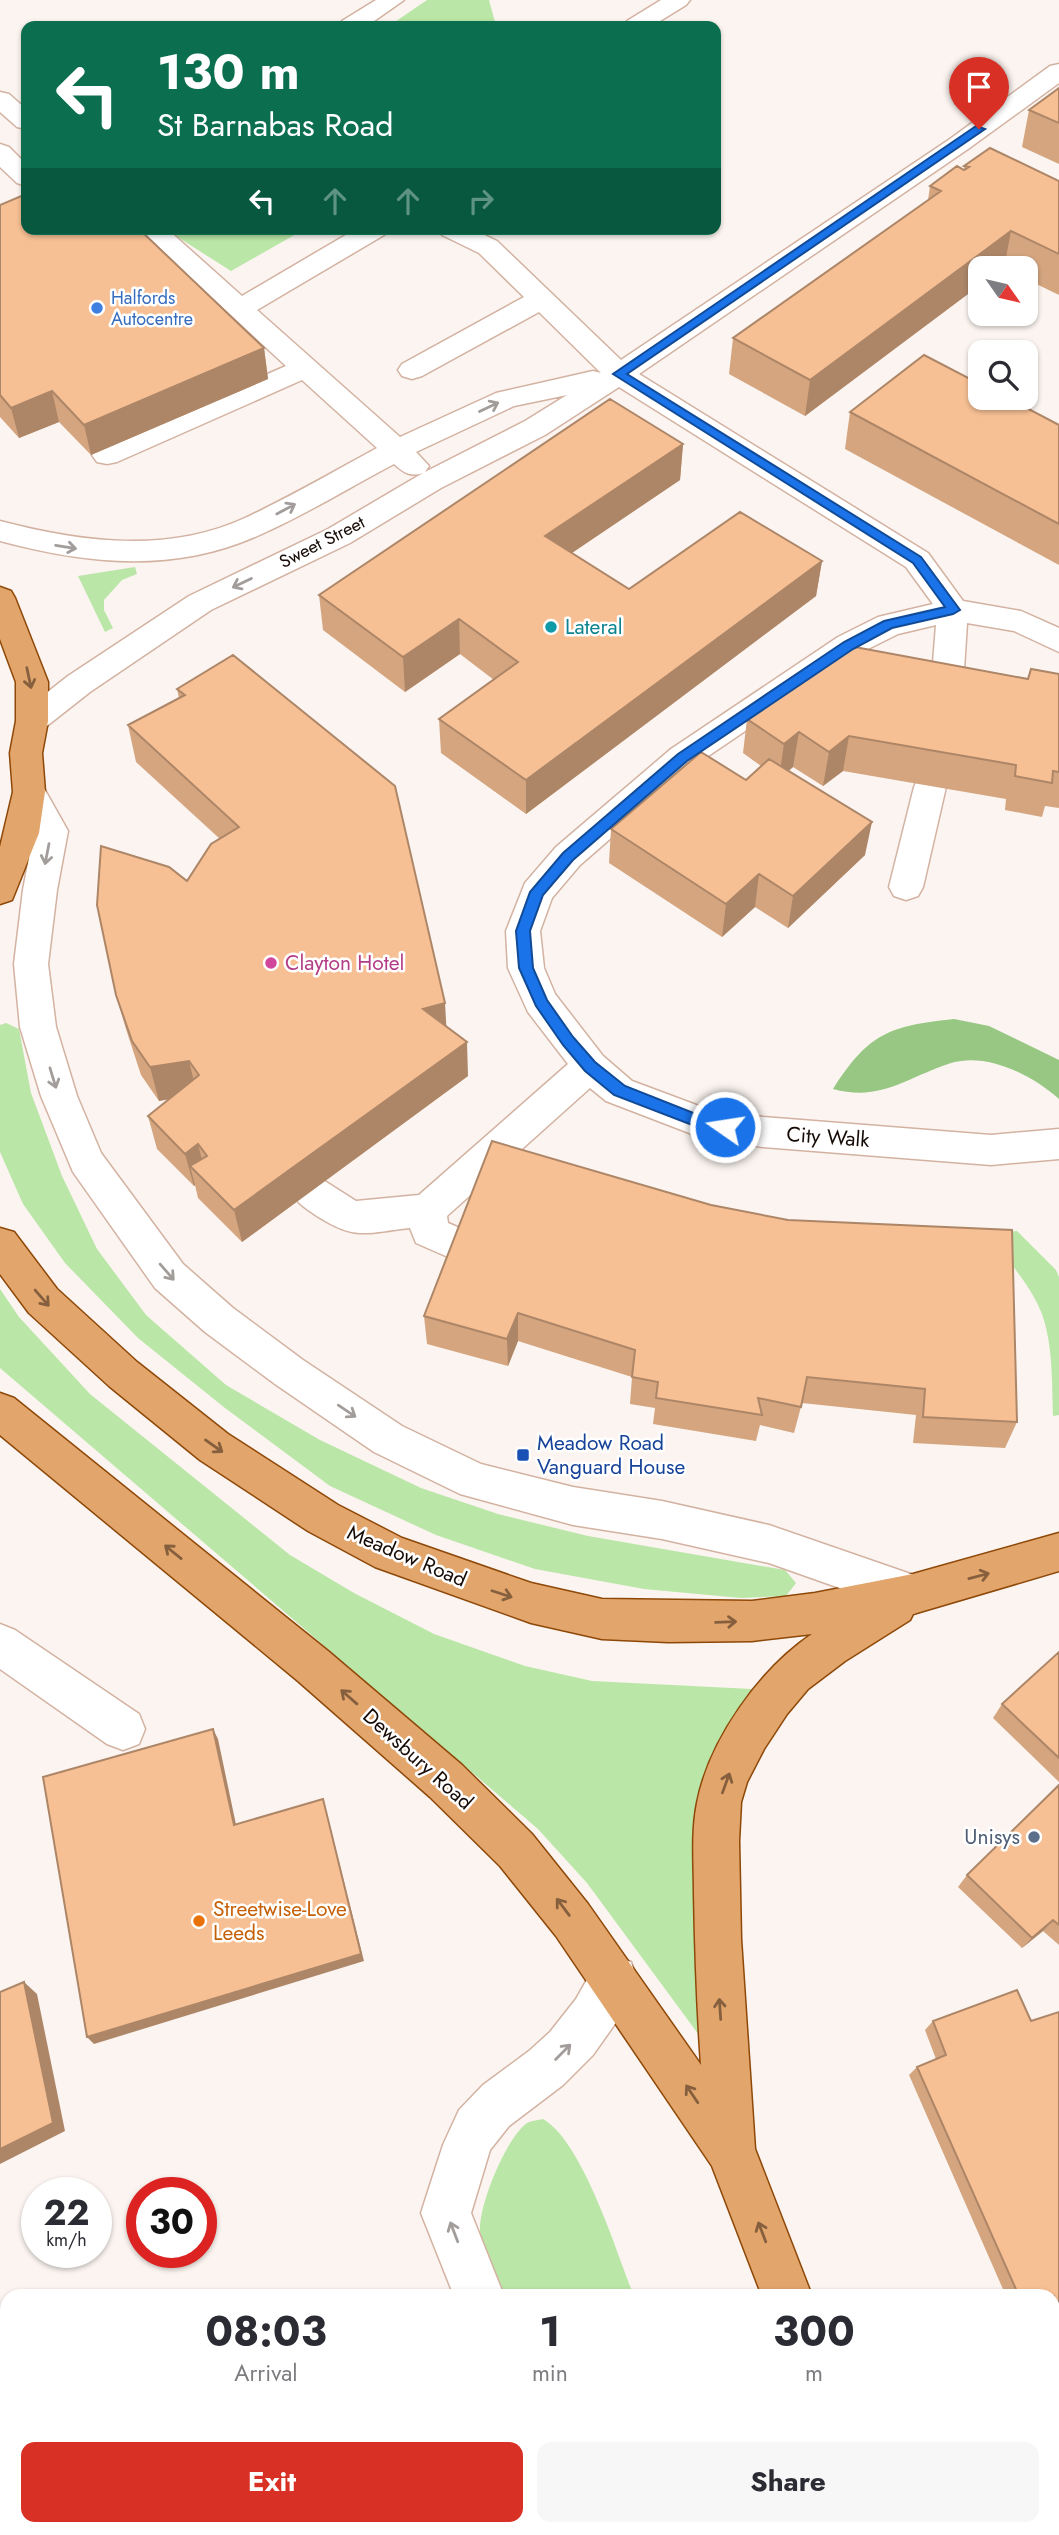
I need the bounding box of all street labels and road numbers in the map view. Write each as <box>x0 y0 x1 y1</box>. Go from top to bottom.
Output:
street label: Sweet Street <box>275 509 370 575</box>
street label: City Walk <box>785 1119 871 1155</box>
street label: Meadow Road <box>343 1517 471 1595</box>
street label: Dewsbury Road <box>356 1701 480 1817</box>

